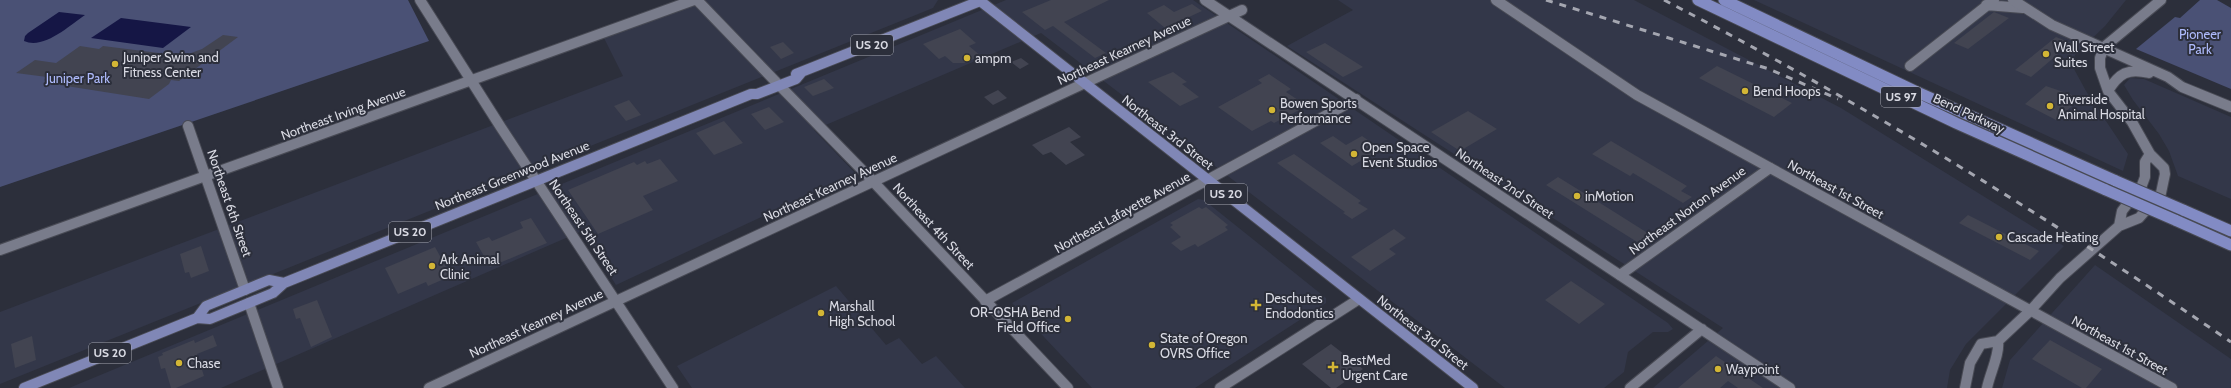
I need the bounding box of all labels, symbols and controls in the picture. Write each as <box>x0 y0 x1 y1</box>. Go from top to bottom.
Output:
street label: Northeast Kearney Avenue <box>1055 12 1194 88</box>
park label: Pioneer Park <box>2179 26 2222 57</box>
road number: US 20 <box>851 35 893 55</box>
place label: Wall Street Suites <box>2054 39 2115 70</box>
place label: Juniper Swim and Fitness Center <box>122 49 219 80</box>
marker: Wall Street Suites <box>2041 49 2051 59</box>
place label: ampm <box>975 50 1011 66</box>
marker: ampm <box>962 53 972 63</box>
marker: Juniper Swim and Fitness Center <box>110 59 120 69</box>
park label: Juniper Park <box>45 70 110 86</box>
street label: Northeast Irving Avenue <box>278 83 408 143</box>
place label: Bend Hoops <box>1753 83 1821 99</box>
marker: Bend Hoops <box>1740 86 1750 96</box>
road number: US 97 <box>1881 87 1921 107</box>
street label: Bend Parkway <box>1931 89 2008 137</box>
street label: Northeast 3rd Street <box>1119 91 1217 173</box>
place label: Riverside Animal Hospital <box>2058 91 2145 122</box>
place label: Bowen Sports Performance <box>1280 95 1357 126</box>
marker: Riverside Animal Hospital <box>2045 101 2055 111</box>
marker: Bowen Sports Performance <box>1267 105 1277 115</box>
street label: Northeast Greenwood Avenue <box>432 136 592 213</box>
place label: Open Space Event Studios <box>1362 139 1438 170</box>
street label: Northeast 2nd Street <box>1453 144 1558 222</box>
street label: Northeast 6th Street <box>204 147 256 259</box>
street label: Northeast Kearney Avenue <box>761 149 900 225</box>
marker: Open Space Event Studios <box>1349 149 1359 159</box>
street label: Northeast 1st Street <box>1785 156 1887 222</box>
street label: Northeast Norton Avenue <box>1626 162 1749 258</box>
street label: Northeast Lafayette Avenue <box>1051 168 1193 256</box>
street label: Northeast 5th Street <box>546 176 622 278</box>
street label: Northeast 4th Street <box>890 179 979 273</box>
road number: US 20 <box>1205 184 1247 204</box>
place label: inMotion <box>1585 188 1634 204</box>
marker: inMotion <box>1572 191 1582 201</box>
road number: US 20 <box>389 222 431 242</box>
place label: Cascade Heating <box>2007 229 2099 245</box>
marker: Cascade Heating <box>1994 232 2004 242</box>
place label: Ark Animal Clinic <box>440 251 500 282</box>
marker: Ark Animal Clinic <box>427 261 437 271</box>
street label: Northeast Kearney Avenue <box>467 285 606 361</box>
place label: Deschutes Endodontics <box>1265 290 1334 321</box>
street label: Northeast 3rd Street <box>1374 291 1472 373</box>
place label: Marshall High School <box>829 298 895 329</box>
marker: Deschutes Endodontics <box>1250 299 1262 311</box>
place label: OR-OSHA Bend Field Office <box>970 304 1060 335</box>
marker: Marshall High School <box>816 308 826 318</box>
street label: Northeast 1st Street <box>2069 312 2171 378</box>
marker: OR-OSHA Bend Field Office <box>1063 314 1073 324</box>
place label: State of Oregon OVRS Office <box>1160 330 1248 361</box>
marker: State of Oregon OVRS Office <box>1147 340 1157 350</box>
road number: US 20 <box>89 343 131 363</box>
place label: BestMed Urgent Care <box>1342 352 1408 383</box>
place label: Chase <box>187 355 221 371</box>
marker: Chase <box>174 358 184 368</box>
marker: BestMed Urgent Care <box>1327 361 1339 373</box>
place label: Waypoint <box>1726 361 1780 377</box>
marker: Waypoint <box>1713 364 1723 374</box>

